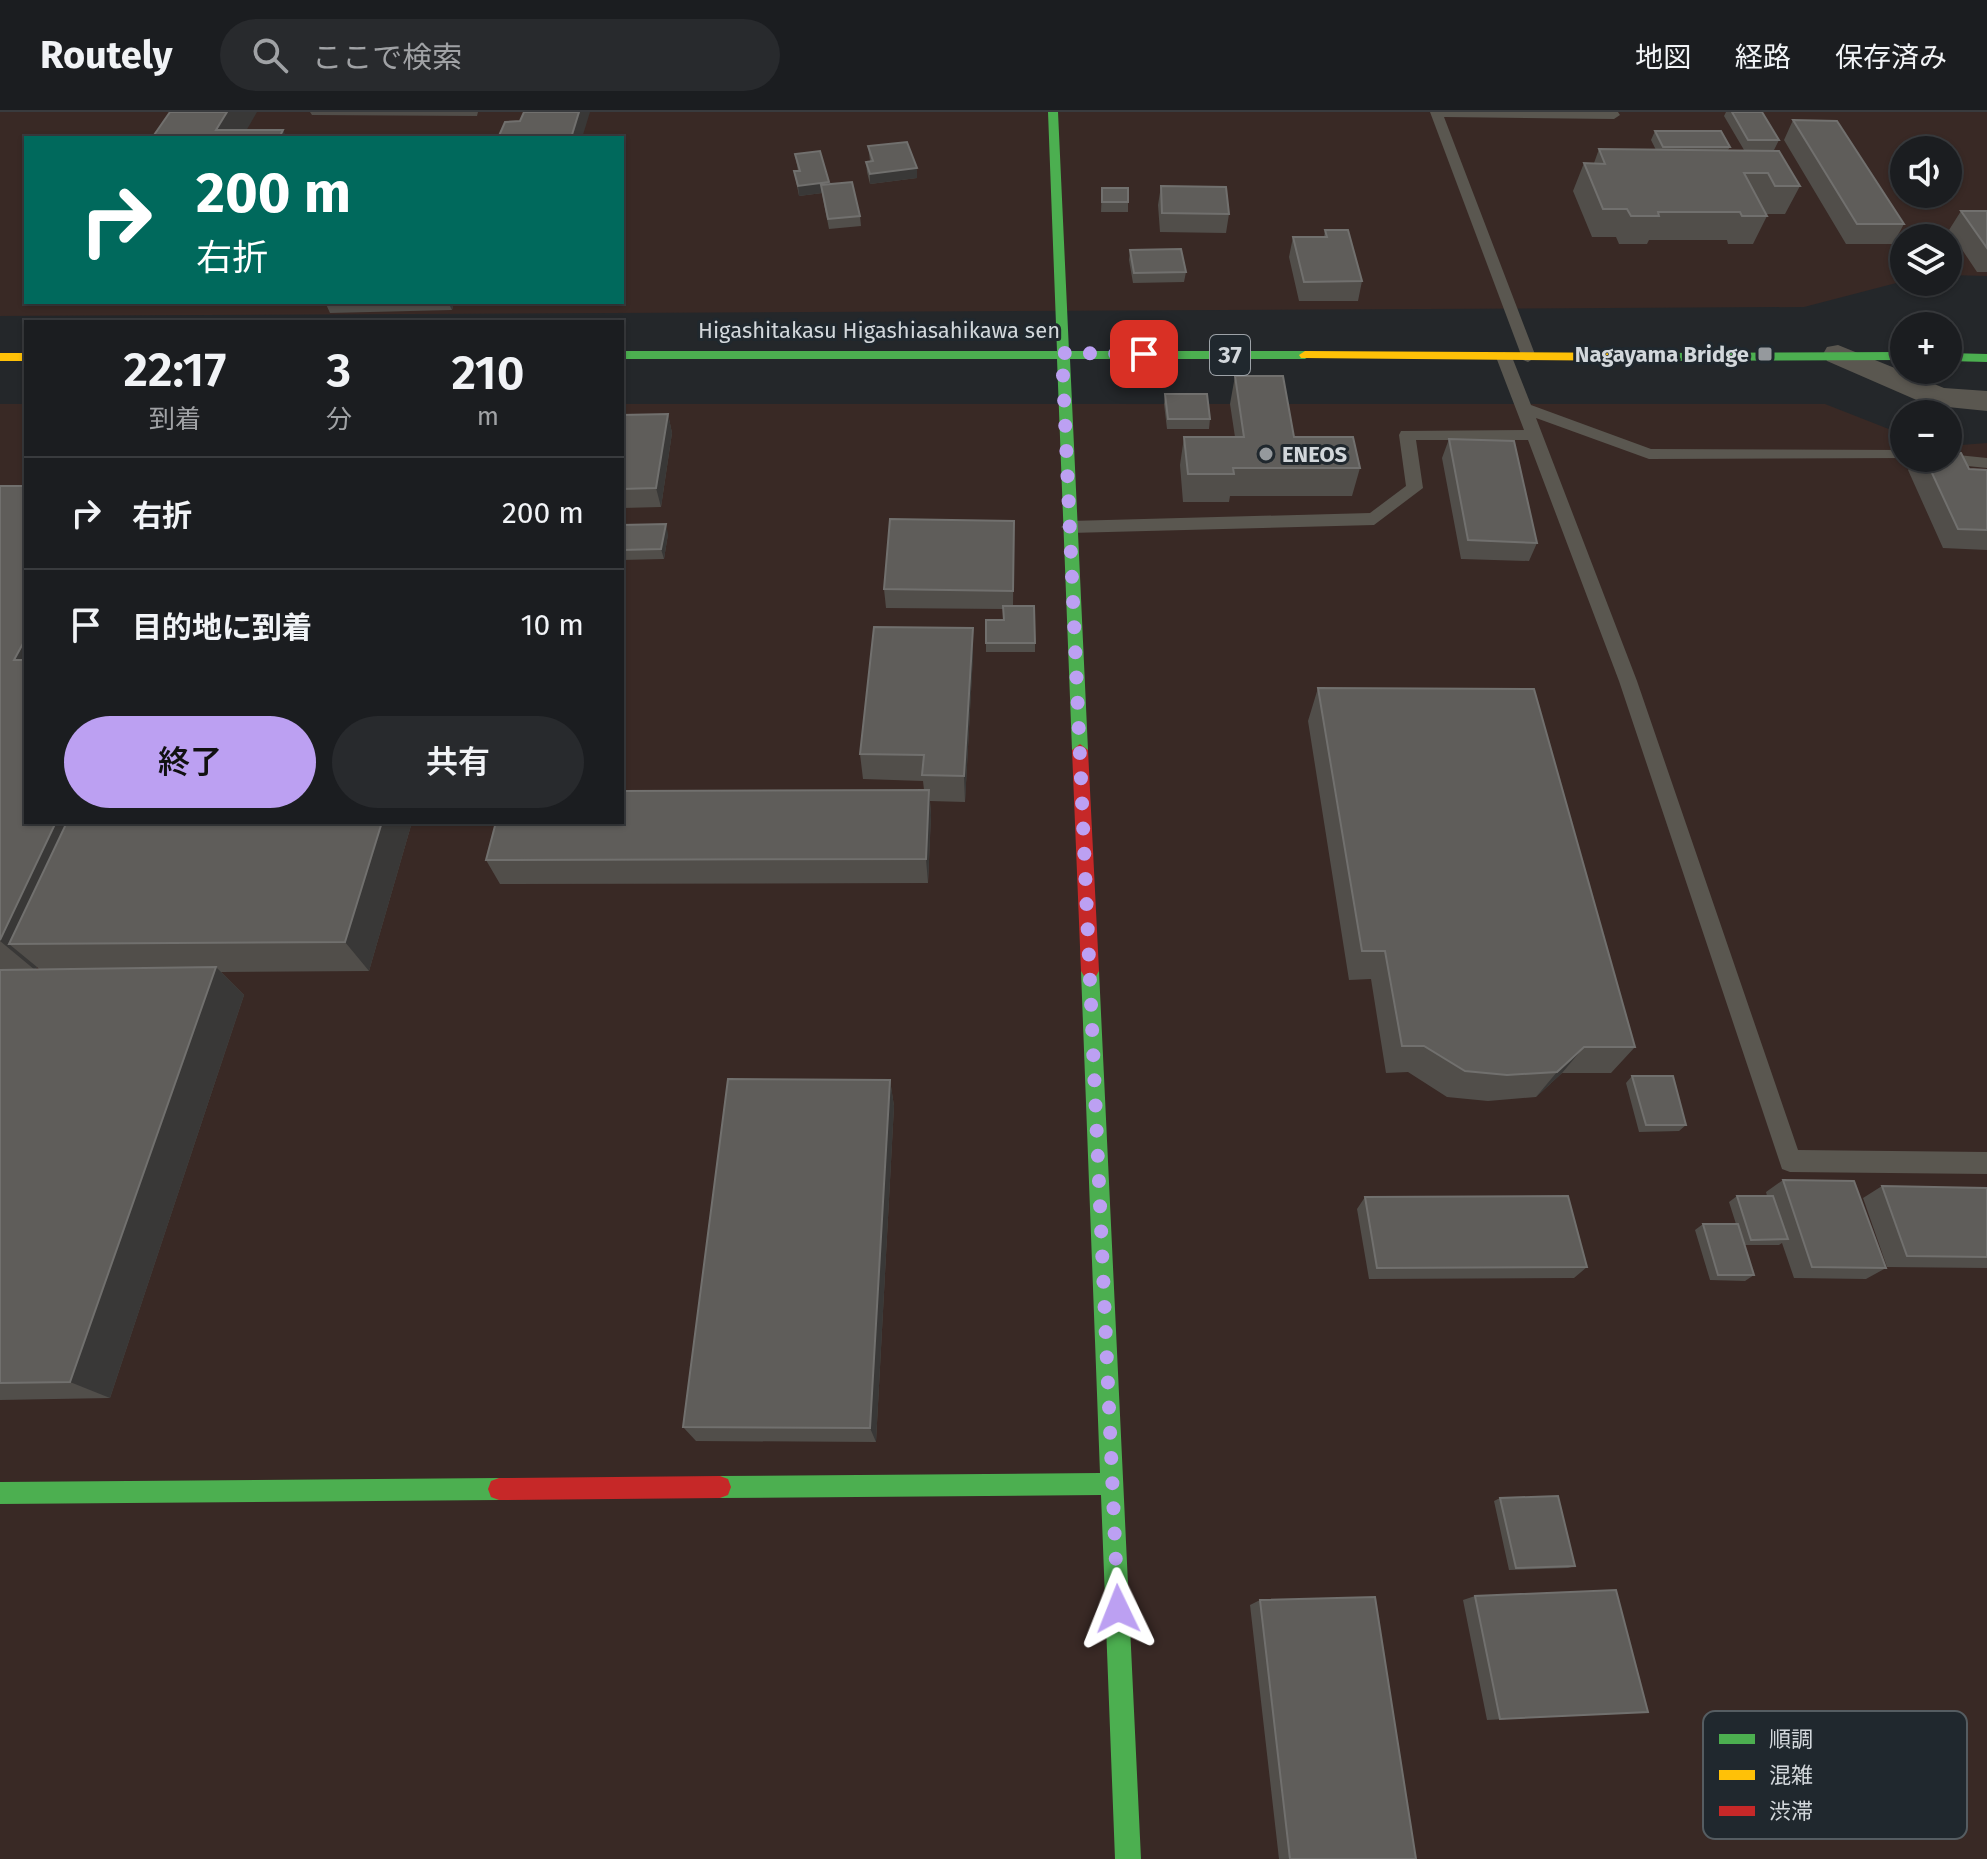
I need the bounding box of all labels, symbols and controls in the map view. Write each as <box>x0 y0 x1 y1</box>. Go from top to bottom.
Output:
search box <box>220 19 780 91</box>
text: Routely <box>40 32 172 78</box>
icon: search <box>248 33 292 77</box>
text: ここで検索 <box>312 40 462 76</box>
text: 地図 <box>1635 41 1691 74</box>
text: 経路 <box>1735 41 1791 74</box>
text: 保存済み <box>1835 41 1947 74</box>
map controls <box>1890 136 1962 472</box>
button: sound <box>1890 136 1962 208</box>
text: 200 m <box>196 160 351 227</box>
icon: right <box>64 168 168 272</box>
button: layers <box>1890 224 1962 296</box>
text: 右折 <box>196 236 268 280</box>
button: + <box>1890 312 1962 384</box>
street label: Higashitakasu Higashiasahikawa sen <box>698 317 1060 344</box>
pin <box>1110 320 1178 388</box>
icon: arrive <box>1122 332 1166 376</box>
road number: 37 <box>1210 335 1250 375</box>
text: 22:17 <box>123 341 227 399</box>
text: 3 <box>327 341 351 399</box>
place label: Nagayama Bridge <box>1575 341 1749 368</box>
text: 210 <box>451 344 525 402</box>
marker: Nagayama Bridge <box>1756 345 1774 363</box>
button: − <box>1890 400 1962 472</box>
text: m <box>477 401 499 432</box>
text: 到着 <box>149 404 201 435</box>
text: 分 <box>326 404 352 435</box>
place label: ENEOS <box>1282 441 1348 468</box>
marker: ENEOS <box>1257 445 1275 463</box>
icon: right <box>64 491 108 535</box>
text: 200 m <box>502 495 584 531</box>
text: 右折 <box>132 498 192 534</box>
icon: arrive <box>64 603 108 647</box>
text: 10 m <box>521 607 584 643</box>
text: 目的地に到着 <box>132 610 312 646</box>
button: 終了 <box>64 716 316 808</box>
button: 共有 <box>332 716 584 808</box>
position arrow <box>1076 1567 1160 1651</box>
legend <box>1703 1711 1967 1839</box>
text: 順調 <box>1769 1726 1813 1753</box>
text: 混雑 <box>1769 1762 1813 1789</box>
text: 渋滞 <box>1769 1798 1813 1825</box>

